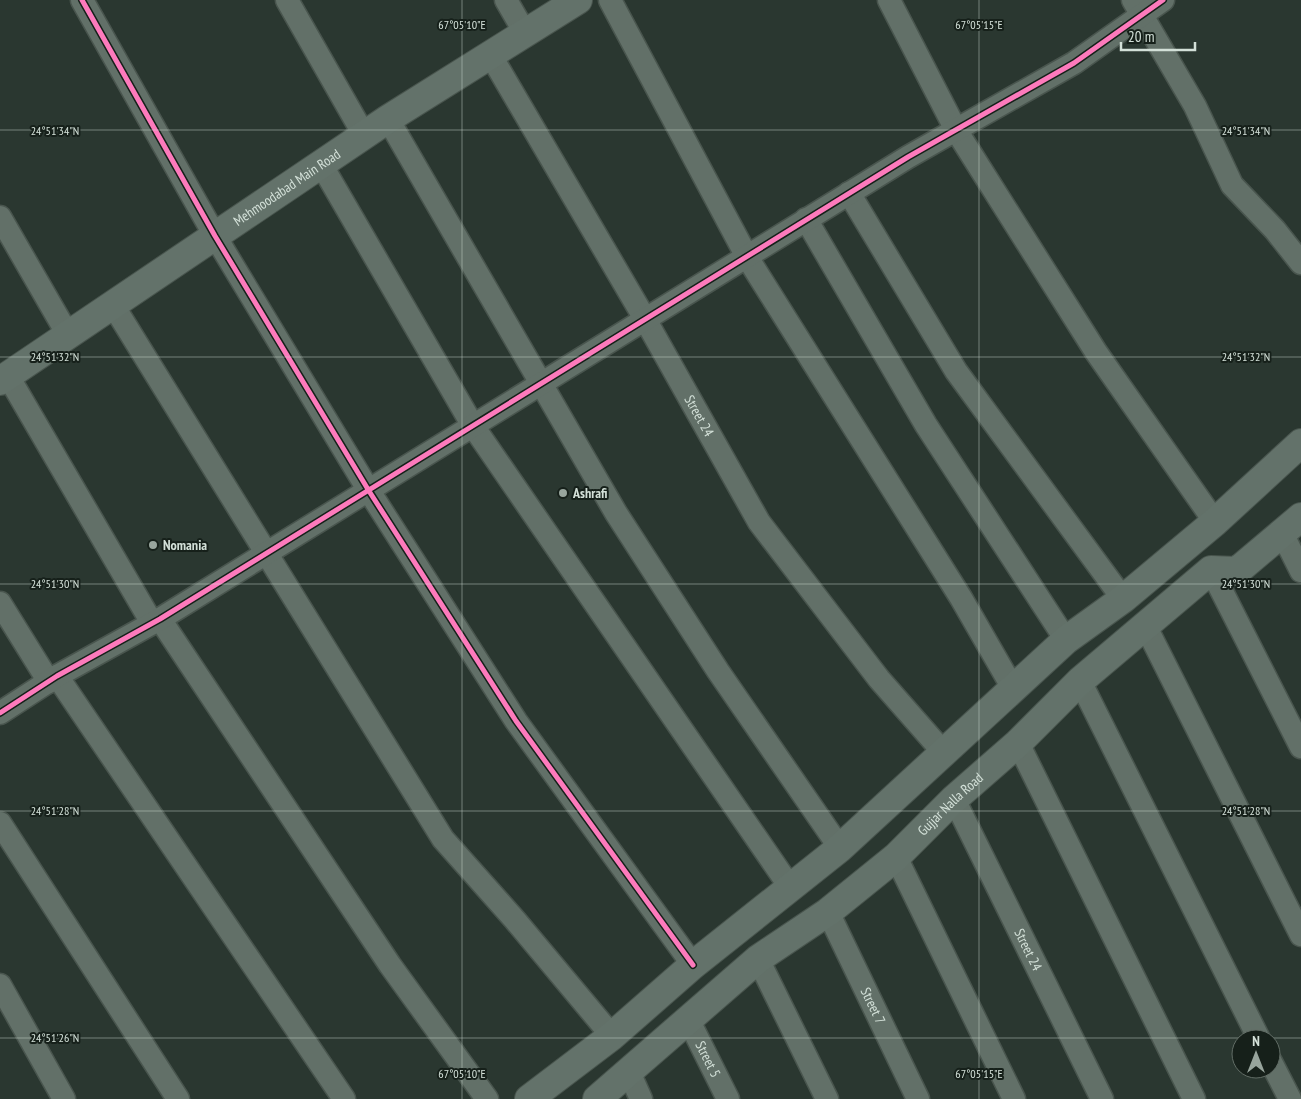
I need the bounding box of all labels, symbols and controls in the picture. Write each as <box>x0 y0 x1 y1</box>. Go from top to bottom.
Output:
text: 67°05'10"E <box>438 17 486 32</box>
text: 67°05'15"E <box>955 17 1003 32</box>
scale bar <box>1121 20 1195 52</box>
text: 20 m <box>1128 27 1154 46</box>
text: 24°51'34"N <box>31 123 79 138</box>
text: 24°51'34"N <box>1222 123 1270 138</box>
street label: Mehmoodabad Main Road <box>230 145 344 230</box>
text: 24°51'32"N <box>31 349 79 364</box>
text: 24°51'32"N <box>1222 349 1270 364</box>
street label: Street 24 <box>681 392 718 440</box>
place label: Ashrafi <box>572 484 608 502</box>
marker: Ashrafi <box>557 487 569 499</box>
place label: Nomania <box>163 536 207 554</box>
marker: Nomania <box>147 539 159 551</box>
text: 24°51'30"N <box>31 576 79 591</box>
text: 24°51'30"N <box>1222 576 1270 591</box>
street label: Gujjar Nalla Road <box>914 769 987 839</box>
text: 24°51'28"N <box>31 803 79 818</box>
text: 24°51'28"N <box>1222 803 1270 818</box>
street label: Street 24 <box>1010 926 1047 974</box>
street label: Street 7 <box>857 985 890 1027</box>
north arrow <box>1231 1029 1281 1079</box>
text: 24°51'26"N <box>31 1030 79 1045</box>
text: N <box>1252 1032 1260 1050</box>
street label: Street 5 <box>692 1038 725 1080</box>
text: 67°05'10"E <box>438 1066 486 1081</box>
text: 67°05'15"E <box>955 1066 1003 1081</box>

